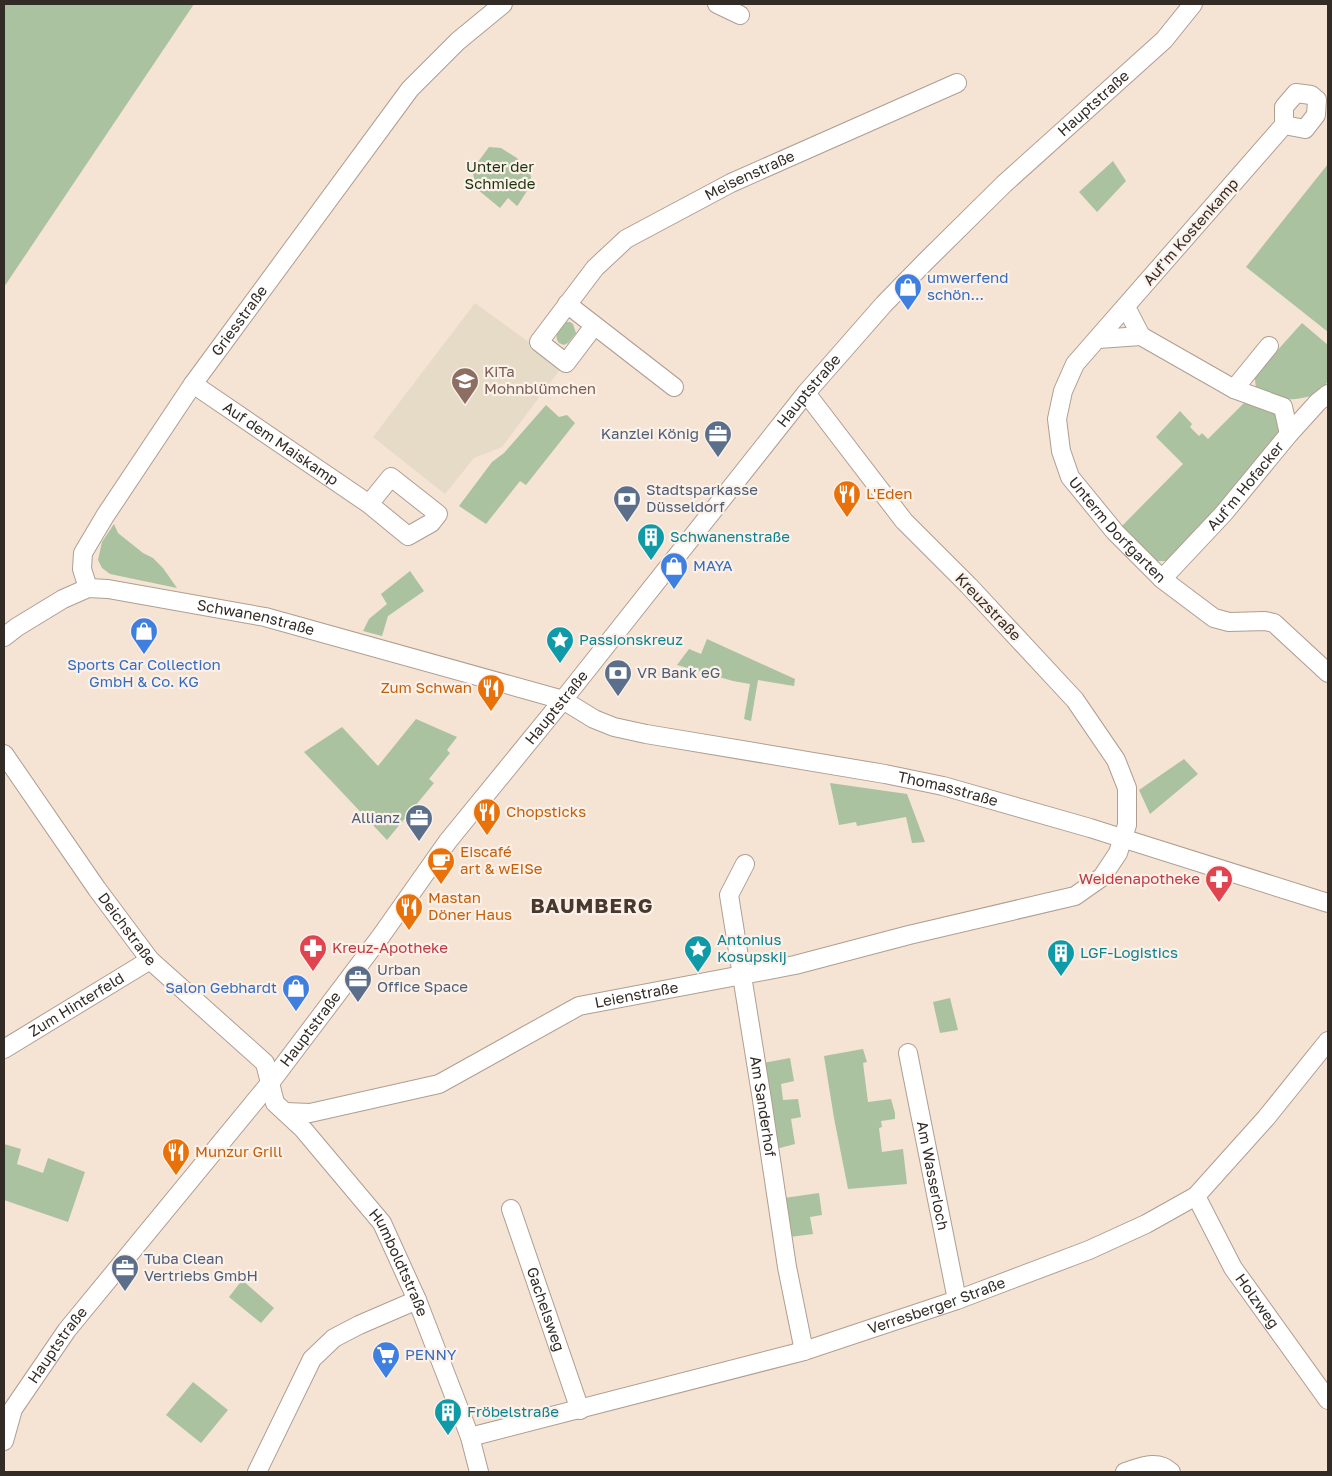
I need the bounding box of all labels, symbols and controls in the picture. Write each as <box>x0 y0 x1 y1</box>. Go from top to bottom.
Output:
street label: Hauptstraße <box>1053 66 1132 139</box>
street label: Meisenstraße <box>701 146 797 203</box>
park label: Unter der Schmiede <box>465 157 536 192</box>
street label: Auf'm Kostenkamp <box>1139 174 1242 288</box>
place label: umwerfend schön... <box>927 268 1009 303</box>
shop icon: umwerfend schön... <box>893 272 923 311</box>
street label: Griesstraße <box>207 281 271 359</box>
street label: Hauptstraße <box>772 350 844 430</box>
place label: KiTa Mohnblümchen <box>484 362 596 397</box>
school or university icon: KiTa Mohnblümchen <box>450 366 480 405</box>
street label: Auf dem Maiskamp <box>220 397 342 489</box>
office icon: Kanzlei König <box>703 419 733 458</box>
place label: Kanzlei König <box>601 424 699 442</box>
street label: Auf'm Hofacker <box>1203 437 1287 534</box>
street label: Unterm Dorfgarten <box>1066 473 1170 586</box>
restaurant icon: L'Eden <box>832 479 862 518</box>
place label: Stadtsparkasse Düsseldorf <box>646 480 758 515</box>
bank icon: Stadtsparkasse Düsseldorf <box>612 484 642 523</box>
place label: L'Eden <box>866 484 913 502</box>
building icon: Schwanenstraße <box>636 522 666 561</box>
place label: Schwanenstraße <box>670 527 790 545</box>
shop icon: MAYA <box>659 551 689 590</box>
place label: MAYA <box>693 556 733 574</box>
street label: Kreuzstraße <box>952 569 1026 644</box>
street label: Schwanenstraße <box>196 595 317 638</box>
shop icon: Sports Car Collection GmbH & Co. KG <box>129 616 159 655</box>
place icon: Passionskreuz <box>545 625 575 664</box>
place label: Passionskreuz <box>579 630 683 648</box>
place label: Sports Car Collection GmbH & Co. KG <box>67 655 221 690</box>
bank icon: VR Bank eG <box>603 658 633 697</box>
place label: VR Bank eG <box>637 663 720 681</box>
street label: Hauptstraße <box>521 666 591 748</box>
restaurant icon: Zum Schwan <box>476 673 506 712</box>
place label: Zum Schwan <box>381 678 472 696</box>
street label: Thomasstraße <box>896 767 1001 809</box>
restaurant icon: Chopsticks <box>472 797 502 836</box>
place label: Chopsticks <box>506 802 586 820</box>
office icon: Allianz <box>404 803 434 842</box>
place label: Allianz <box>351 808 400 826</box>
place label: Eiscafé art & wEISe <box>460 842 543 877</box>
cafe icon: Eiscafé art & wEISe <box>426 846 456 885</box>
pharmacy icon: Weidenapotheke <box>1204 864 1234 903</box>
place label: Weidenapotheke <box>1079 869 1200 887</box>
place label: Mastan Döner Haus <box>428 888 512 923</box>
street label: Deichstraße <box>95 889 160 969</box>
restaurant icon: Mastan Döner Haus <box>394 892 424 931</box>
district label: BAUMBERG <box>531 893 653 917</box>
place label: Antonius Kosupskij <box>717 930 787 965</box>
pharmacy icon: Kreuz-Apotheke <box>298 933 328 972</box>
place icon: Antonius Kosupskij <box>683 934 713 973</box>
place label: Kreuz-Apotheke <box>332 938 448 956</box>
building icon: LGF-Logistics <box>1046 938 1076 977</box>
place label: LGF-Logistics <box>1080 943 1178 961</box>
place label: Urban Office Space <box>377 960 468 995</box>
office icon: Urban Office Space <box>343 964 373 1003</box>
street label: Zum Hinterfeld <box>25 968 127 1040</box>
shop icon: Salon Gebhardt <box>281 973 311 1012</box>
street label: Leienstraße <box>593 977 680 1011</box>
place label: Salon Gebhardt <box>165 978 277 996</box>
street label: Hauptstraße <box>276 987 344 1070</box>
street label: Am Sanderhof <box>747 1055 780 1158</box>
street label: Am Wasserloch <box>914 1119 953 1232</box>
restaurant icon: Munzur Grill <box>161 1137 191 1176</box>
place label: Munzur Grill <box>195 1142 283 1160</box>
street label: Humboldtstraße <box>366 1204 433 1319</box>
place label: Tuba Clean Vertriebs GmbH <box>144 1249 258 1284</box>
office icon: Tuba Clean Vertriebs GmbH <box>110 1253 140 1292</box>
street label: Gachelsweg <box>524 1264 569 1353</box>
street label: Holzweg <box>1232 1270 1284 1332</box>
street label: Verresberger Straße <box>865 1273 1008 1337</box>
street label: Hauptstraße <box>23 1303 90 1386</box>
supermarket icon: PENNY <box>371 1340 401 1379</box>
place label: PENNY <box>405 1345 457 1363</box>
building icon: Fröbelstraße <box>433 1397 463 1436</box>
place label: Fröbelstraße <box>467 1402 559 1420</box>

